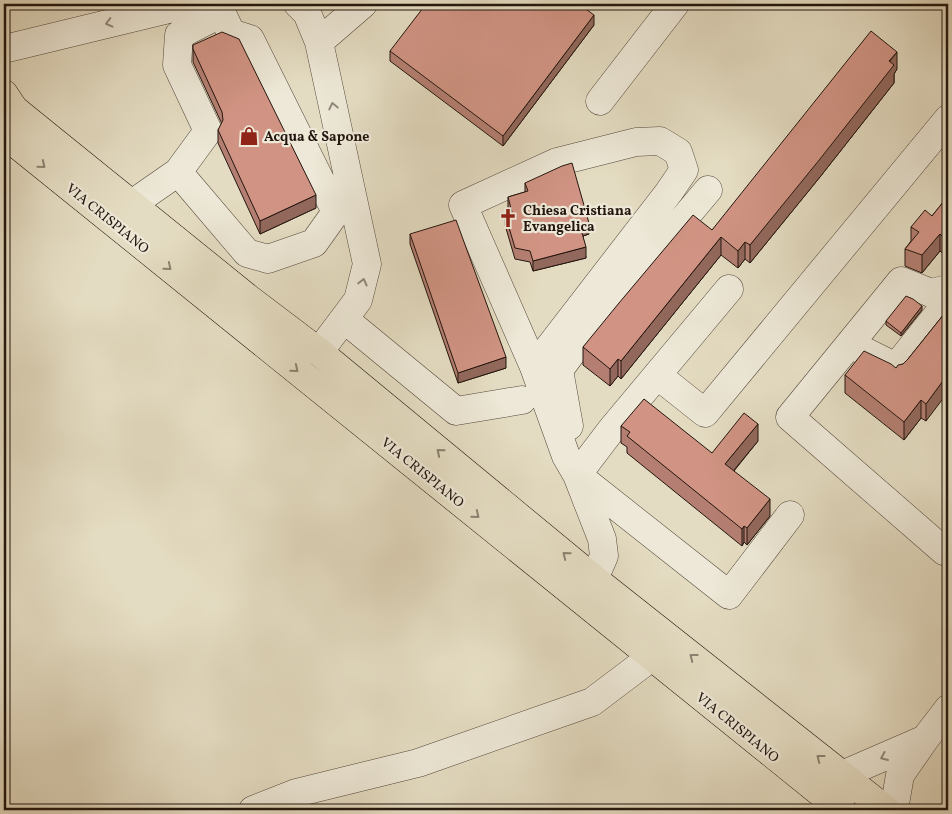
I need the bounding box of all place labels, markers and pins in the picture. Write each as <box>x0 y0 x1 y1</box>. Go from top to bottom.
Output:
shop icon: Acqua & Sapone <box>238 125 260 147</box>
place label: Acqua & Sapone <box>264 128 370 147</box>
place label: Chiesa Cristiana Evangelica <box>523 202 632 237</box>
church icon: Chiesa Cristiana Evangelica <box>497 207 519 229</box>

